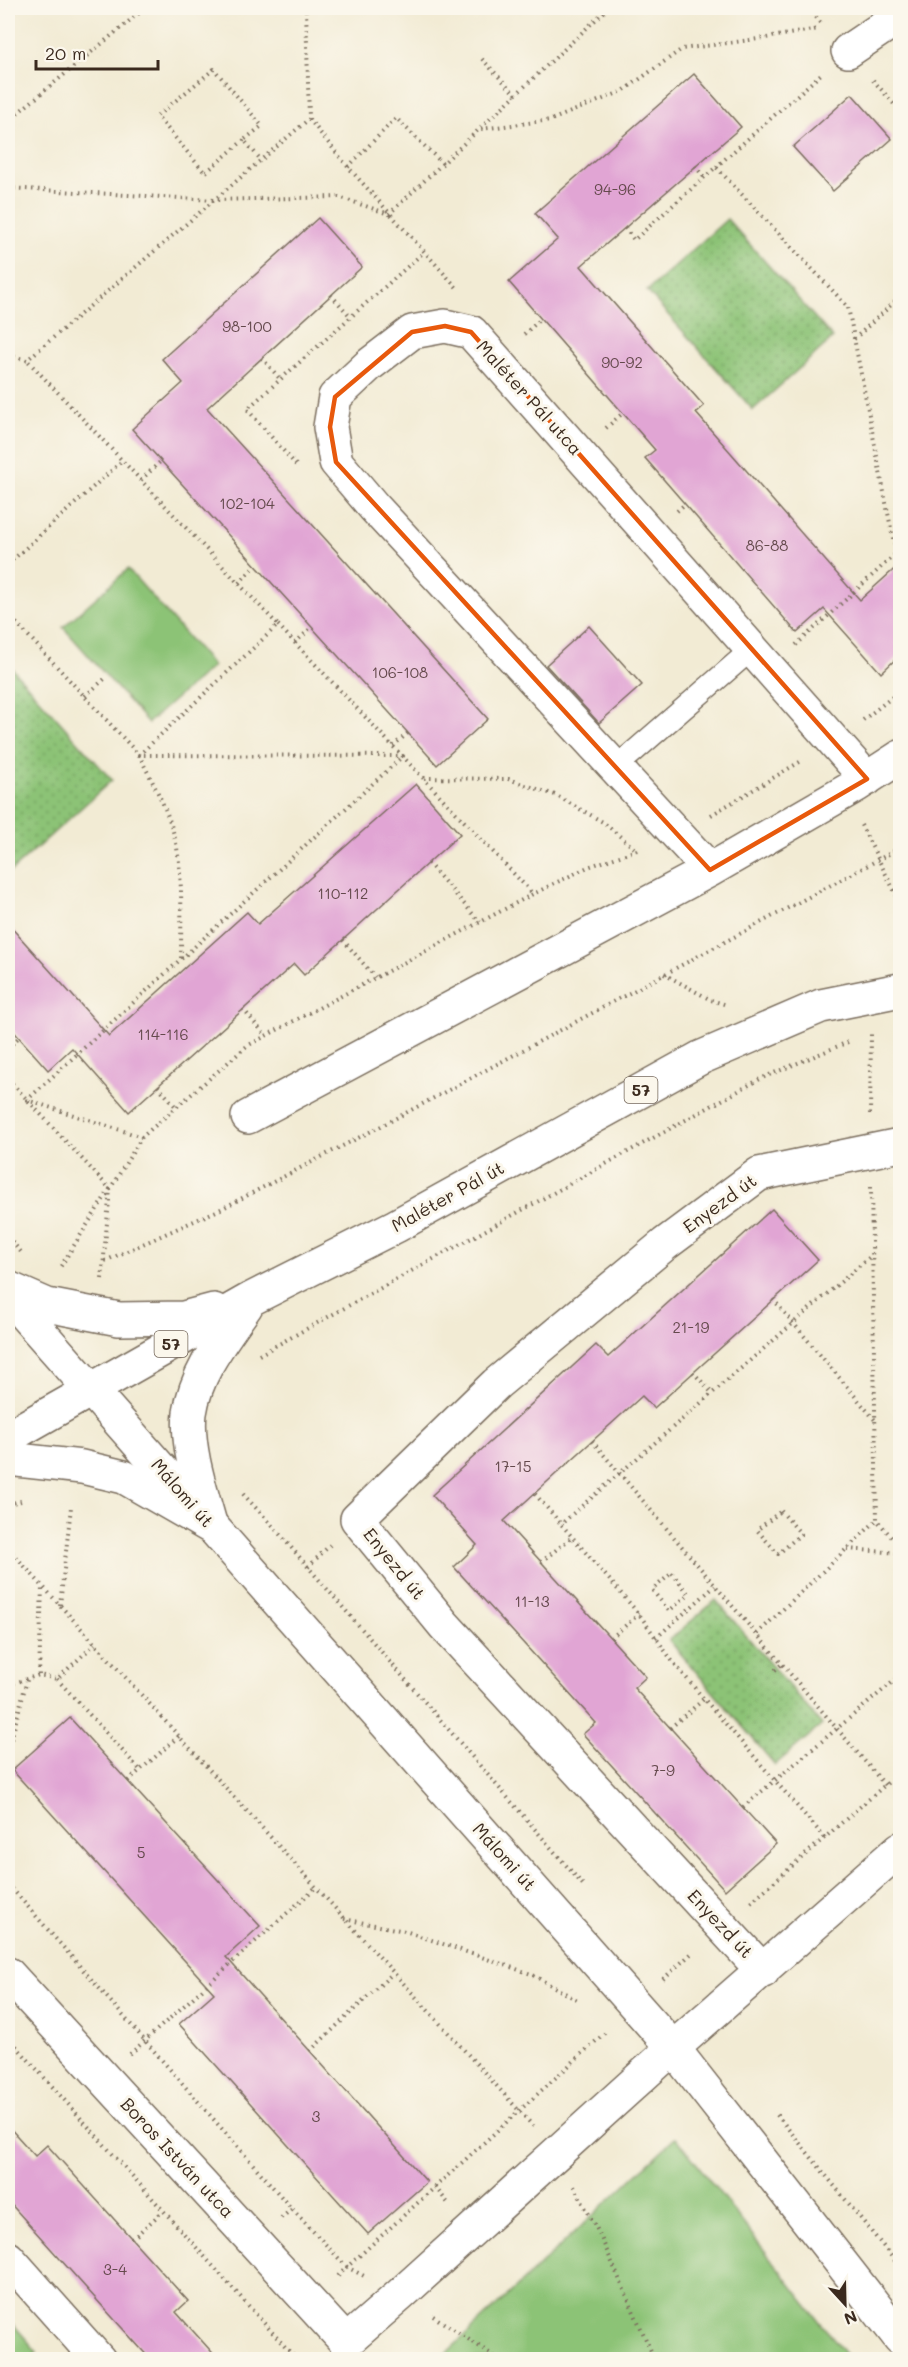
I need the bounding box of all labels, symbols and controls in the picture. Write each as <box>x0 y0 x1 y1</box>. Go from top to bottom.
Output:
scale bar <box>36 33 158 71</box>
text: 20 m <box>45 41 86 65</box>
house number: 94-96 <box>594 179 636 199</box>
house number: 98-100 <box>222 316 272 336</box>
street label: Maléter Pál utca <box>472 335 588 460</box>
house number: 90-92 <box>601 352 643 372</box>
house number: 102-104 <box>219 493 275 513</box>
house number: 86-88 <box>746 535 788 555</box>
house number: 106-108 <box>372 662 428 682</box>
house number: 110-112 <box>318 883 368 903</box>
house number: 114-116 <box>137 1024 189 1044</box>
road number: 57 <box>624 1077 658 1103</box>
street label: Maléter Pál út <box>387 1155 508 1237</box>
street label: Enyezd út <box>678 1168 761 1238</box>
house number: 21-19 <box>673 1317 710 1337</box>
road number: 57 <box>154 1331 188 1357</box>
street label: Málomi út <box>146 1453 219 1532</box>
house number: 17-15 <box>495 1456 531 1476</box>
street label: Enyezd út <box>358 1522 431 1604</box>
house number: 11-13 <box>514 1591 550 1611</box>
house number: 7-9 <box>651 1760 675 1780</box>
street label: Málomi út <box>468 1817 542 1896</box>
house number: 5 <box>137 1842 145 1862</box>
street label: Enyezd út <box>683 1884 759 1963</box>
street label: Boros István utca <box>116 2092 240 2223</box>
house number: 3 <box>312 2106 321 2126</box>
house number: 3-4 <box>103 2259 127 2279</box>
north arrow <box>815 2274 875 2334</box>
text: N <box>841 2306 860 2330</box>

